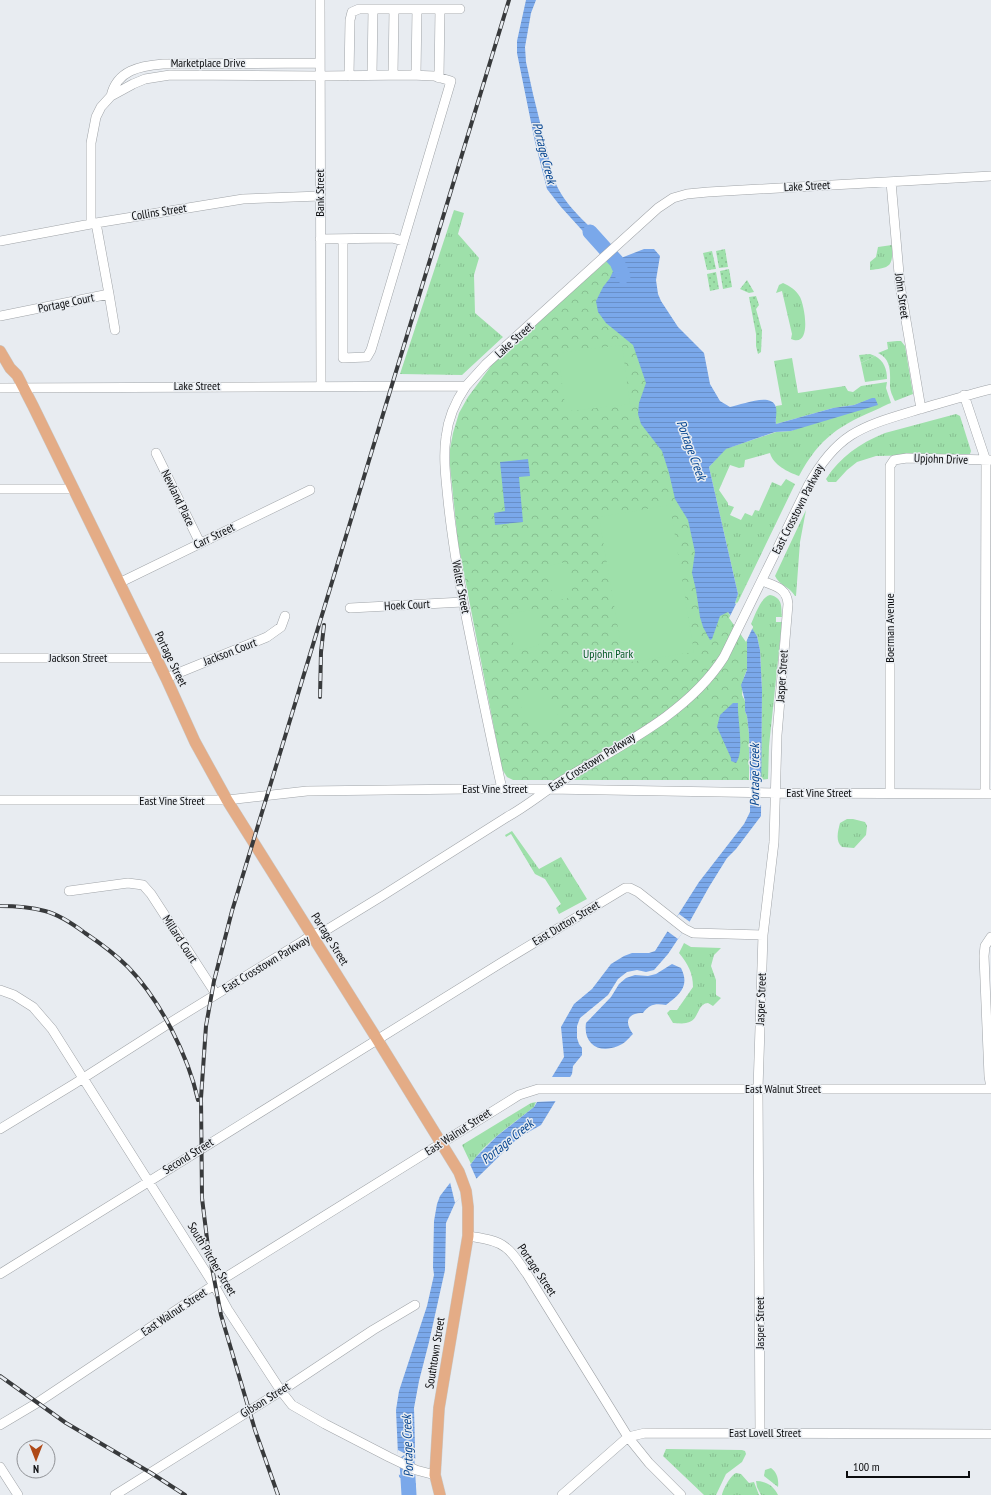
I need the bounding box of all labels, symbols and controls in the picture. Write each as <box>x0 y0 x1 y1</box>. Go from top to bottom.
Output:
street label: Marketplace Drive <box>171 55 245 70</box>
water label: Portage Creek <box>529 121 561 187</box>
street label: Bank Street <box>312 169 327 217</box>
street label: Lake Street <box>783 177 831 194</box>
street label: Collins Street <box>130 200 188 223</box>
street label: John Street <box>892 271 913 320</box>
street label: Portage Court <box>36 289 96 316</box>
street label: Lake Street <box>491 318 536 361</box>
street label: Lake Street <box>174 378 221 393</box>
water label: Portage Creek <box>673 418 711 484</box>
street label: Upjohn Drive <box>914 450 968 467</box>
street label: East Crosstown Parkway <box>768 461 827 556</box>
street label: Newland Place <box>158 467 199 529</box>
street label: Carr Street <box>191 519 238 552</box>
street label: Walter Street <box>449 559 474 616</box>
street label: Boerman Avenue <box>882 593 897 663</box>
street label: Hoek Court <box>384 596 431 613</box>
street label: Portage Street <box>152 629 192 689</box>
street label: Jackson Court <box>200 634 259 669</box>
park label: Upjohn Park <box>583 646 633 661</box>
street label: Jasper Street <box>772 649 791 704</box>
street label: Jackson Street <box>48 650 108 665</box>
street label: East Crosstown Parkway <box>546 729 638 794</box>
water label: Portage Creek <box>746 742 763 806</box>
street label: East Vine Street <box>462 781 528 796</box>
street label: East Vine Street <box>786 785 852 800</box>
street label: East Vine Street <box>139 793 205 808</box>
street label: East Dutton Street <box>529 896 603 948</box>
street label: Portage Street <box>308 910 353 969</box>
street label: Millard Court <box>159 912 202 966</box>
street label: East Crosstown Parkway <box>219 931 313 996</box>
street label: Jasper Street <box>752 972 769 1027</box>
street label: East Walnut Street <box>745 1081 822 1096</box>
street label: East Walnut Street <box>422 1104 494 1159</box>
water label: Portage Creek <box>478 1114 538 1168</box>
street label: Second Street <box>160 1134 217 1177</box>
street label: South Pitcher Street <box>185 1219 241 1299</box>
street label: Portage Street <box>515 1241 561 1299</box>
street label: East Walnut Street <box>138 1284 210 1339</box>
street label: Jasper Street <box>752 1296 767 1350</box>
street label: Southtown Street <box>421 1315 448 1390</box>
street label: Gibson Street <box>237 1378 293 1421</box>
water label: Portage Creek <box>398 1412 417 1478</box>
street label: East Lovell Street <box>729 1425 802 1440</box>
north arrow <box>16 1439 56 1479</box>
scale bar <box>847 1453 969 1479</box>
text: 100 m <box>853 1459 880 1474</box>
text: N <box>33 1462 39 1476</box>

